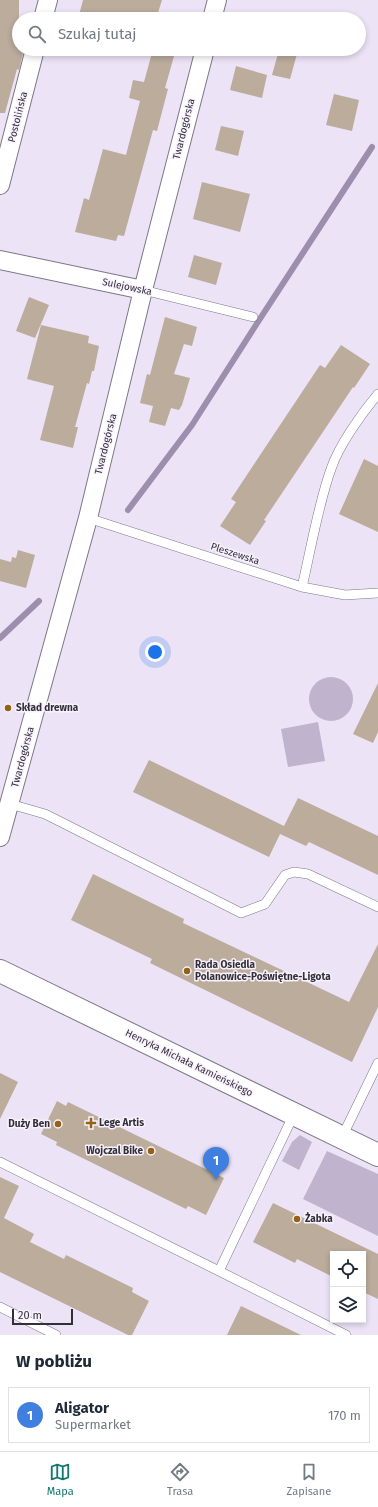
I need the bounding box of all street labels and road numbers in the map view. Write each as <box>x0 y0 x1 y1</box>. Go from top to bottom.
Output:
street label: Postolińska <box>6 90 30 144</box>
street label: Twardogórska <box>171 97 197 161</box>
street label: Sulejowska <box>101 276 153 298</box>
street label: Twardogórska <box>93 412 119 476</box>
street label: Pleszewska <box>209 540 261 568</box>
street label: Twardogórska <box>9 725 37 789</box>
street label: Henryka Michała Kamieńskiego <box>123 1027 255 1099</box>

